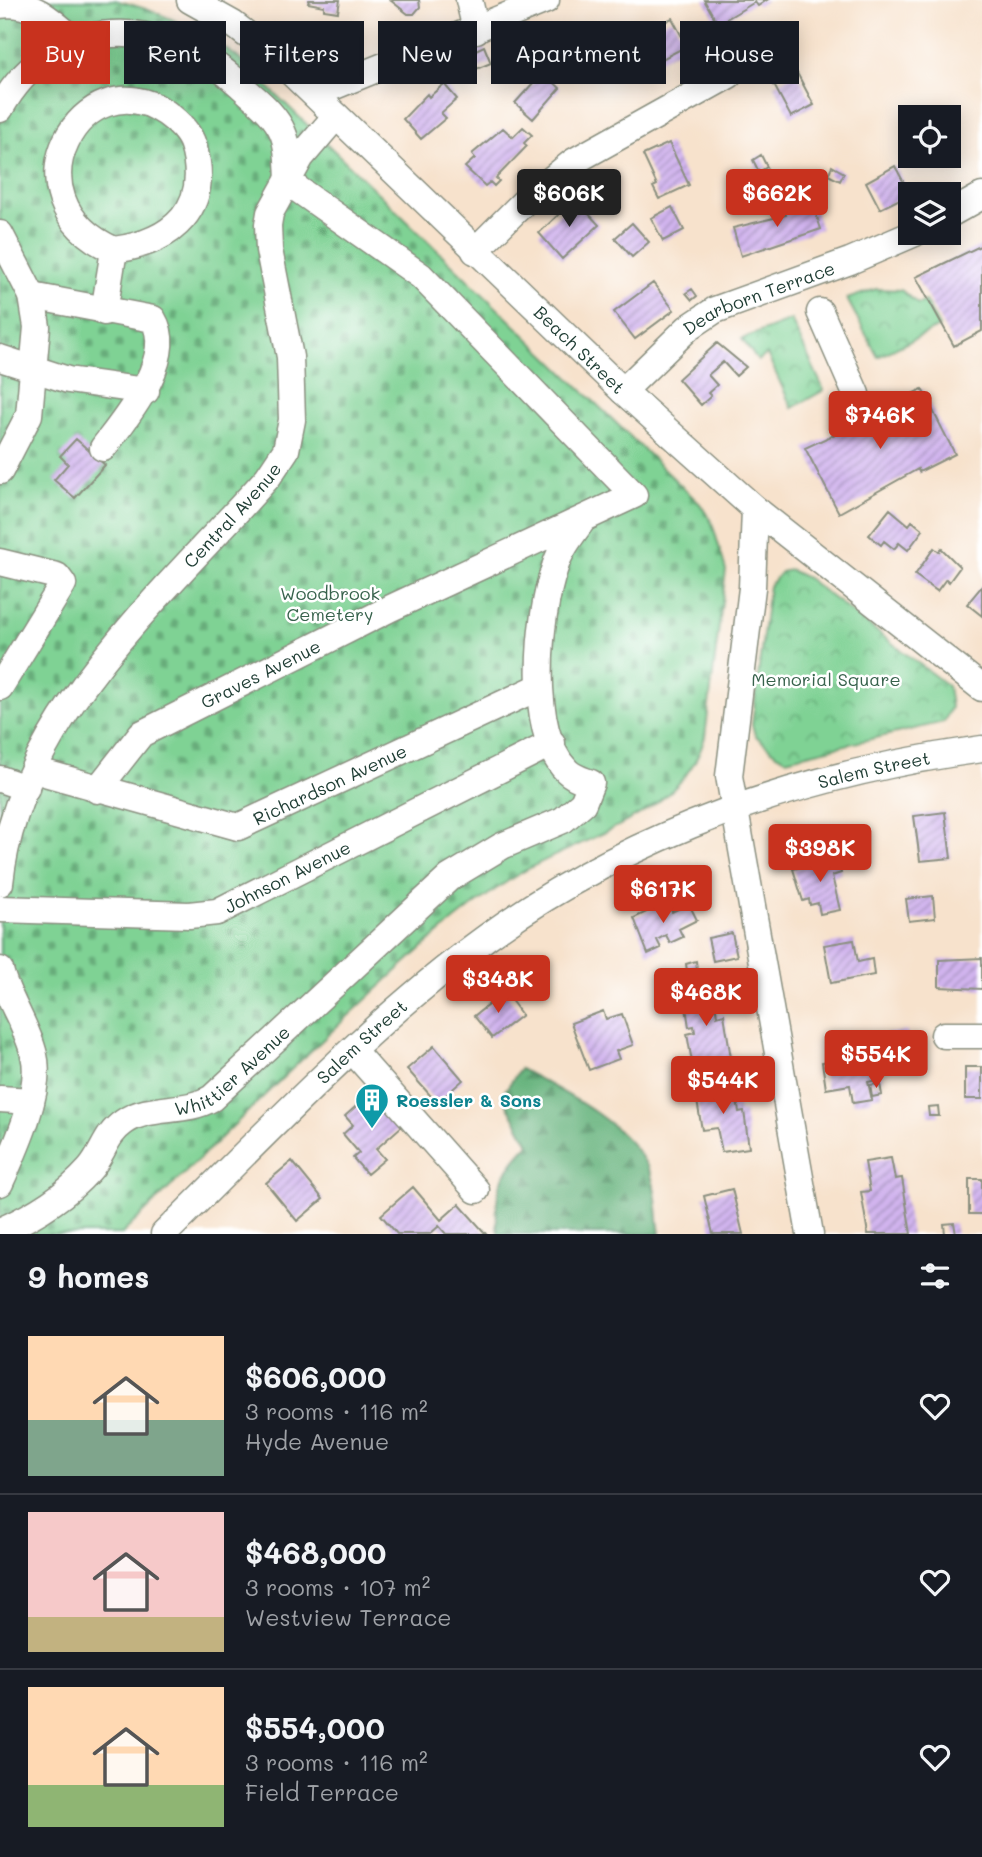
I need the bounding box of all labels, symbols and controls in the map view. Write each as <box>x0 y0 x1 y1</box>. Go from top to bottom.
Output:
chip: Buy <box>21 21 110 84</box>
chip: Rent <box>124 21 226 84</box>
chip: Filters <box>240 21 364 84</box>
chip: New <box>378 21 477 84</box>
chip: Apartment <box>491 21 666 84</box>
chip: House <box>680 21 799 84</box>
map controls <box>898 105 961 245</box>
button: locate <box>898 105 961 168</box>
pin: $606K <box>520 170 618 229</box>
pin: $662K <box>728 170 826 229</box>
text: $606K <box>533 177 605 207</box>
text: $662K <box>742 177 812 207</box>
button: layers <box>898 182 961 245</box>
street label: Dearborn Terrace <box>678 256 838 340</box>
street label: Beach Street <box>529 300 630 399</box>
pin: $746K <box>831 392 929 451</box>
text: $746K <box>845 399 915 429</box>
street label: Central Avenue <box>178 458 286 573</box>
park label: Woodbrook Cemetery <box>280 581 380 626</box>
street label: Graves Avenue <box>197 634 324 714</box>
park label: Memorial Square <box>751 667 901 691</box>
street label: Richardson Avenue <box>249 738 411 830</box>
street label: Salem Street <box>815 745 932 794</box>
pin: $398K <box>771 824 869 884</box>
text: $398K <box>784 832 856 862</box>
street label: Johnson Avenue <box>220 835 354 918</box>
pin: $617K <box>614 866 712 925</box>
text: $617K <box>630 873 696 903</box>
pin: $348K <box>449 956 547 1015</box>
text: $348K <box>462 963 534 993</box>
pin: $468K <box>657 968 755 1028</box>
text: $468K <box>670 976 742 1006</box>
street label: Salem Street <box>311 994 412 1089</box>
street label: Whittier Avenue <box>173 1020 295 1120</box>
pin: $554K <box>827 1030 925 1090</box>
text: $554K <box>841 1038 911 1068</box>
pin: $544K <box>674 1056 772 1116</box>
text: $544K <box>687 1064 759 1094</box>
building icon: Roessler & Sons <box>353 1081 391 1130</box>
place label: Roessler & Sons <box>396 1088 541 1112</box>
text: 9 homes <box>28 1256 149 1296</box>
icon: filters <box>916 1257 954 1295</box>
text: $606,000 <box>245 1356 386 1396</box>
icon: home <box>84 1364 168 1448</box>
icon: heart <box>916 1387 954 1425</box>
text: 3 rooms · 116 m² <box>245 1396 428 1426</box>
text: Hyde Avenue <box>245 1426 389 1456</box>
text: $468,000 <box>245 1532 386 1572</box>
icon: home <box>84 1540 168 1624</box>
icon: heart <box>916 1563 954 1601</box>
text: 3 rooms · 107 m² <box>245 1572 431 1602</box>
text: Westview Terrace <box>245 1602 452 1632</box>
text: $554,000 <box>245 1707 385 1747</box>
icon: home <box>84 1715 168 1799</box>
icon: heart <box>916 1738 954 1776</box>
text: 3 rooms · 116 m² <box>245 1747 428 1777</box>
text: Field Terrace <box>245 1777 399 1807</box>

